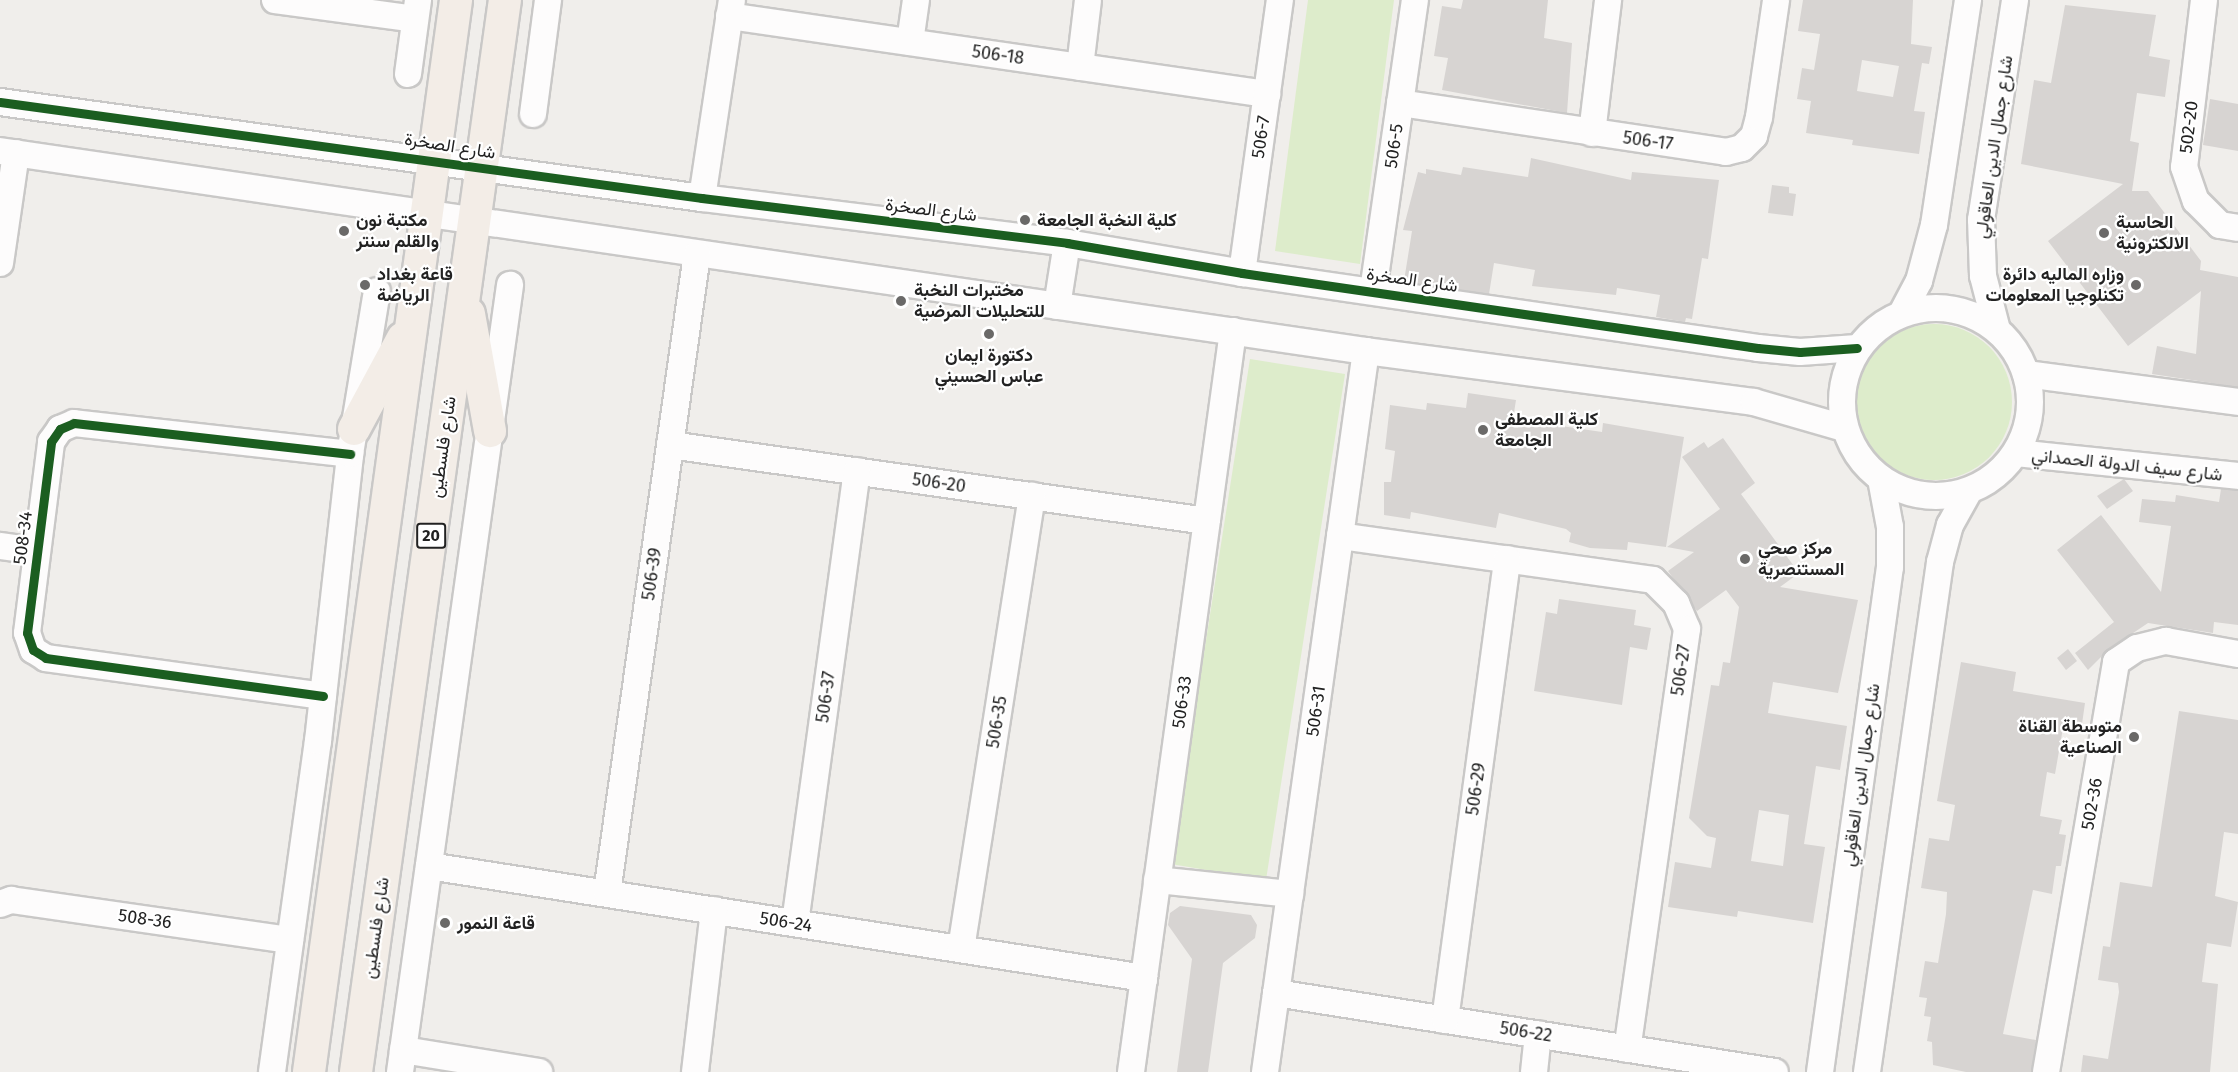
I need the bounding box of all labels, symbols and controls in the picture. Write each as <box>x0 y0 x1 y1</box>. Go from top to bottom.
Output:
street label: 506-18 <box>971 41 1025 69</box>
street label: شارع جمال الدين العاقولي <box>1970 54 2018 240</box>
street label: 502-20 <box>2175 99 2203 155</box>
street label: 506-7 <box>1247 114 1275 160</box>
street label: 506-5 <box>1380 122 1408 170</box>
street label: 506-17 <box>1622 127 1674 155</box>
street label: شارع الصخرة <box>403 128 497 164</box>
street label: شارع الصخرة <box>884 194 978 226</box>
place label: كلية النخبة الجامعة <box>1037 209 1177 231</box>
place label: مكتبة نون والقلم سنتر <box>356 210 439 252</box>
place label: الحاسبة الالكترونية <box>2116 212 2189 254</box>
marker: كلية النخبة الجامعة <box>1018 213 1032 227</box>
marker: مكتبة نون والقلم سنتر <box>337 224 351 238</box>
marker: الحاسبة الالكترونية <box>2097 226 2111 240</box>
street label: شارع الصخرة <box>1365 263 1459 297</box>
place label: قاعة بغداد الرياضة <box>377 264 453 306</box>
place label: وزاره الماليه دائرة تكنلوجيا المعلومات <box>1985 264 2124 306</box>
marker: قاعة بغداد الرياضة <box>358 278 372 292</box>
marker: وزاره الماليه دائرة تكنلوجيا المعلومات <box>2129 278 2143 292</box>
place label: مختبرات النخبة للتحليلات المرضية <box>914 280 1045 322</box>
marker: مختبرات النخبة للتحليلات المرضية <box>892 292 910 310</box>
marker: دكتورة ايمان عباس الحسيني <box>980 325 998 343</box>
place label: دكتورة ايمان عباس الحسيني <box>935 345 1043 388</box>
street label: شارع فلسطين <box>425 395 461 499</box>
place label: كلية المصطفى الجامعة <box>1495 409 1598 452</box>
marker: كلية المصطفى الجامعة <box>1476 423 1490 437</box>
street label: شارع سيف الدولة الحمداني <box>2030 444 2224 486</box>
street label: 506-20 <box>911 469 967 497</box>
street label: 508-34 <box>9 510 37 566</box>
road number: 20 <box>416 523 446 549</box>
place label: مركز صحي المستنصرية <box>1758 538 1845 580</box>
street label: 506-39 <box>638 546 666 602</box>
marker: مركز صحي المستنصرية <box>1736 550 1754 568</box>
street label: 506-27 <box>1667 643 1695 697</box>
street label: 506-37 <box>812 670 840 724</box>
street label: 506-33 <box>1168 674 1196 730</box>
street label: شارع جمال الدين العاقولي <box>1837 682 1885 868</box>
street label: 506-31 <box>1302 684 1330 738</box>
street label: 506-35 <box>982 694 1012 750</box>
place label: متوسطة القناة الصناعية <box>2018 716 2122 758</box>
marker: متوسطة القناة الصناعية <box>2127 730 2141 744</box>
street label: 506-29 <box>1462 761 1490 817</box>
street label: 502-36 <box>2077 776 2107 832</box>
street label: شارع فلسطين <box>358 876 394 980</box>
street label: 508-36 <box>117 905 173 933</box>
street label: 506-24 <box>758 907 814 937</box>
place label: قاعة النمور <box>457 912 535 934</box>
marker: قاعة النمور <box>438 916 452 930</box>
street label: 506-22 <box>1498 1017 1554 1047</box>

